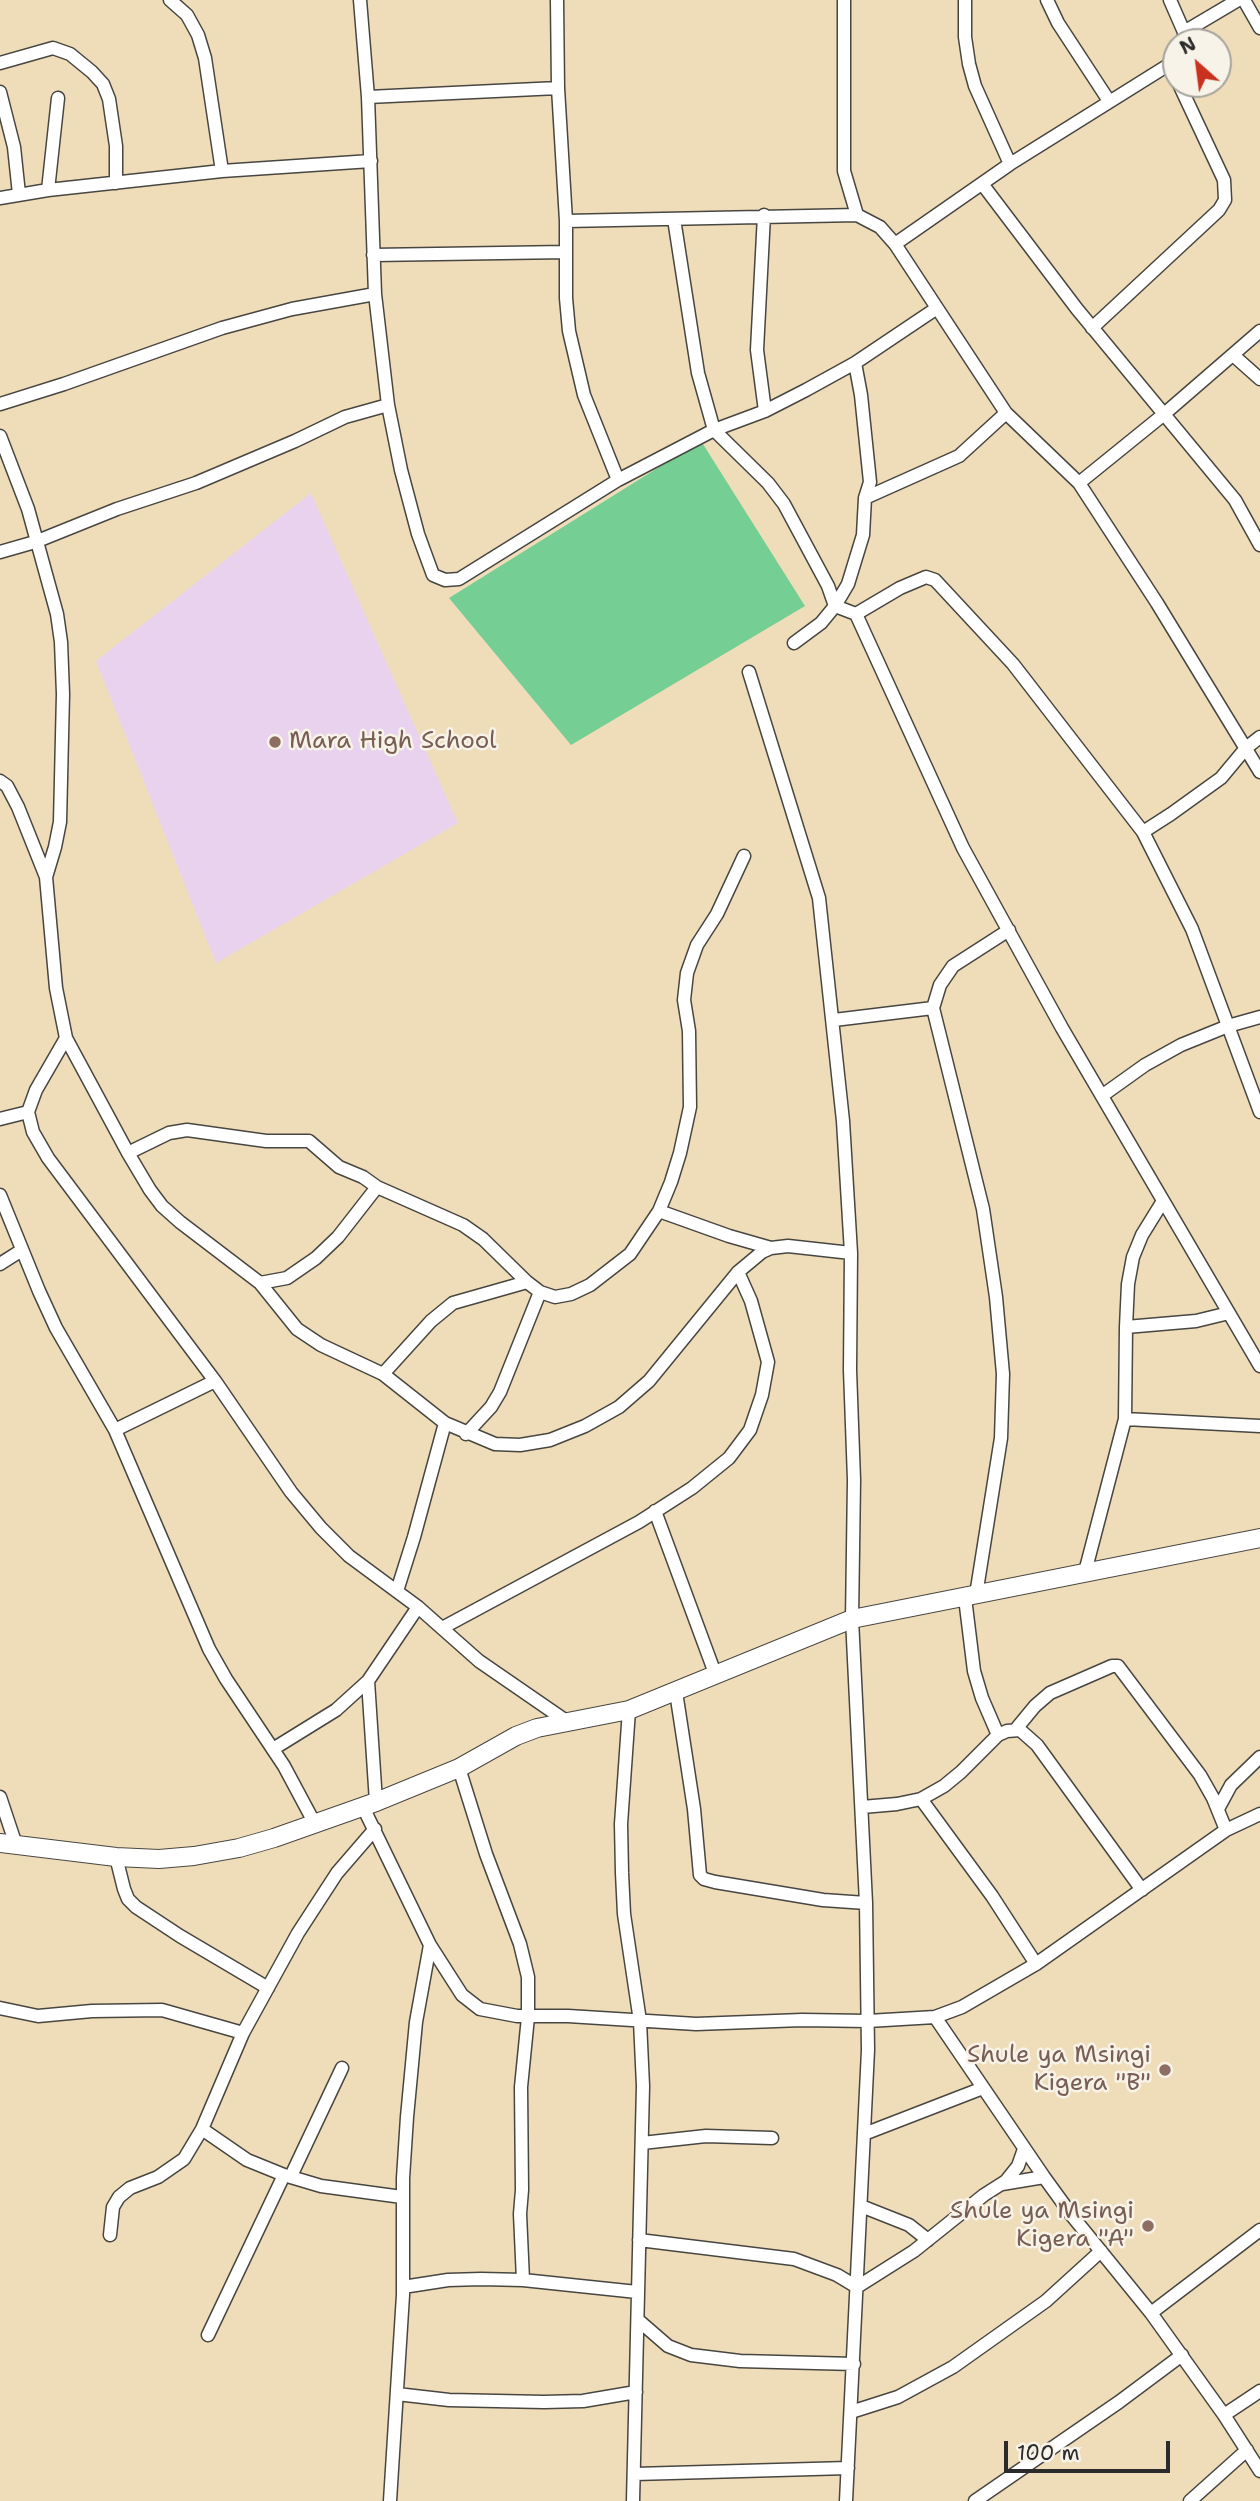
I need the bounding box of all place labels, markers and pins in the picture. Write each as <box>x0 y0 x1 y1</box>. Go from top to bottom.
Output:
place label: Mara High School <box>289 728 497 756</box>
marker: Mara High School <box>267 734 283 750</box>
place label: Shule ya Msingi Kigera "B" <box>967 2042 1151 2098</box>
marker: Shule ya Msingi Kigera "B" <box>1157 2062 1173 2078</box>
place label: Shule ya Msingi Kigera "A" <box>950 2198 1134 2254</box>
marker: Shule ya Msingi Kigera "A" <box>1140 2218 1156 2234</box>

